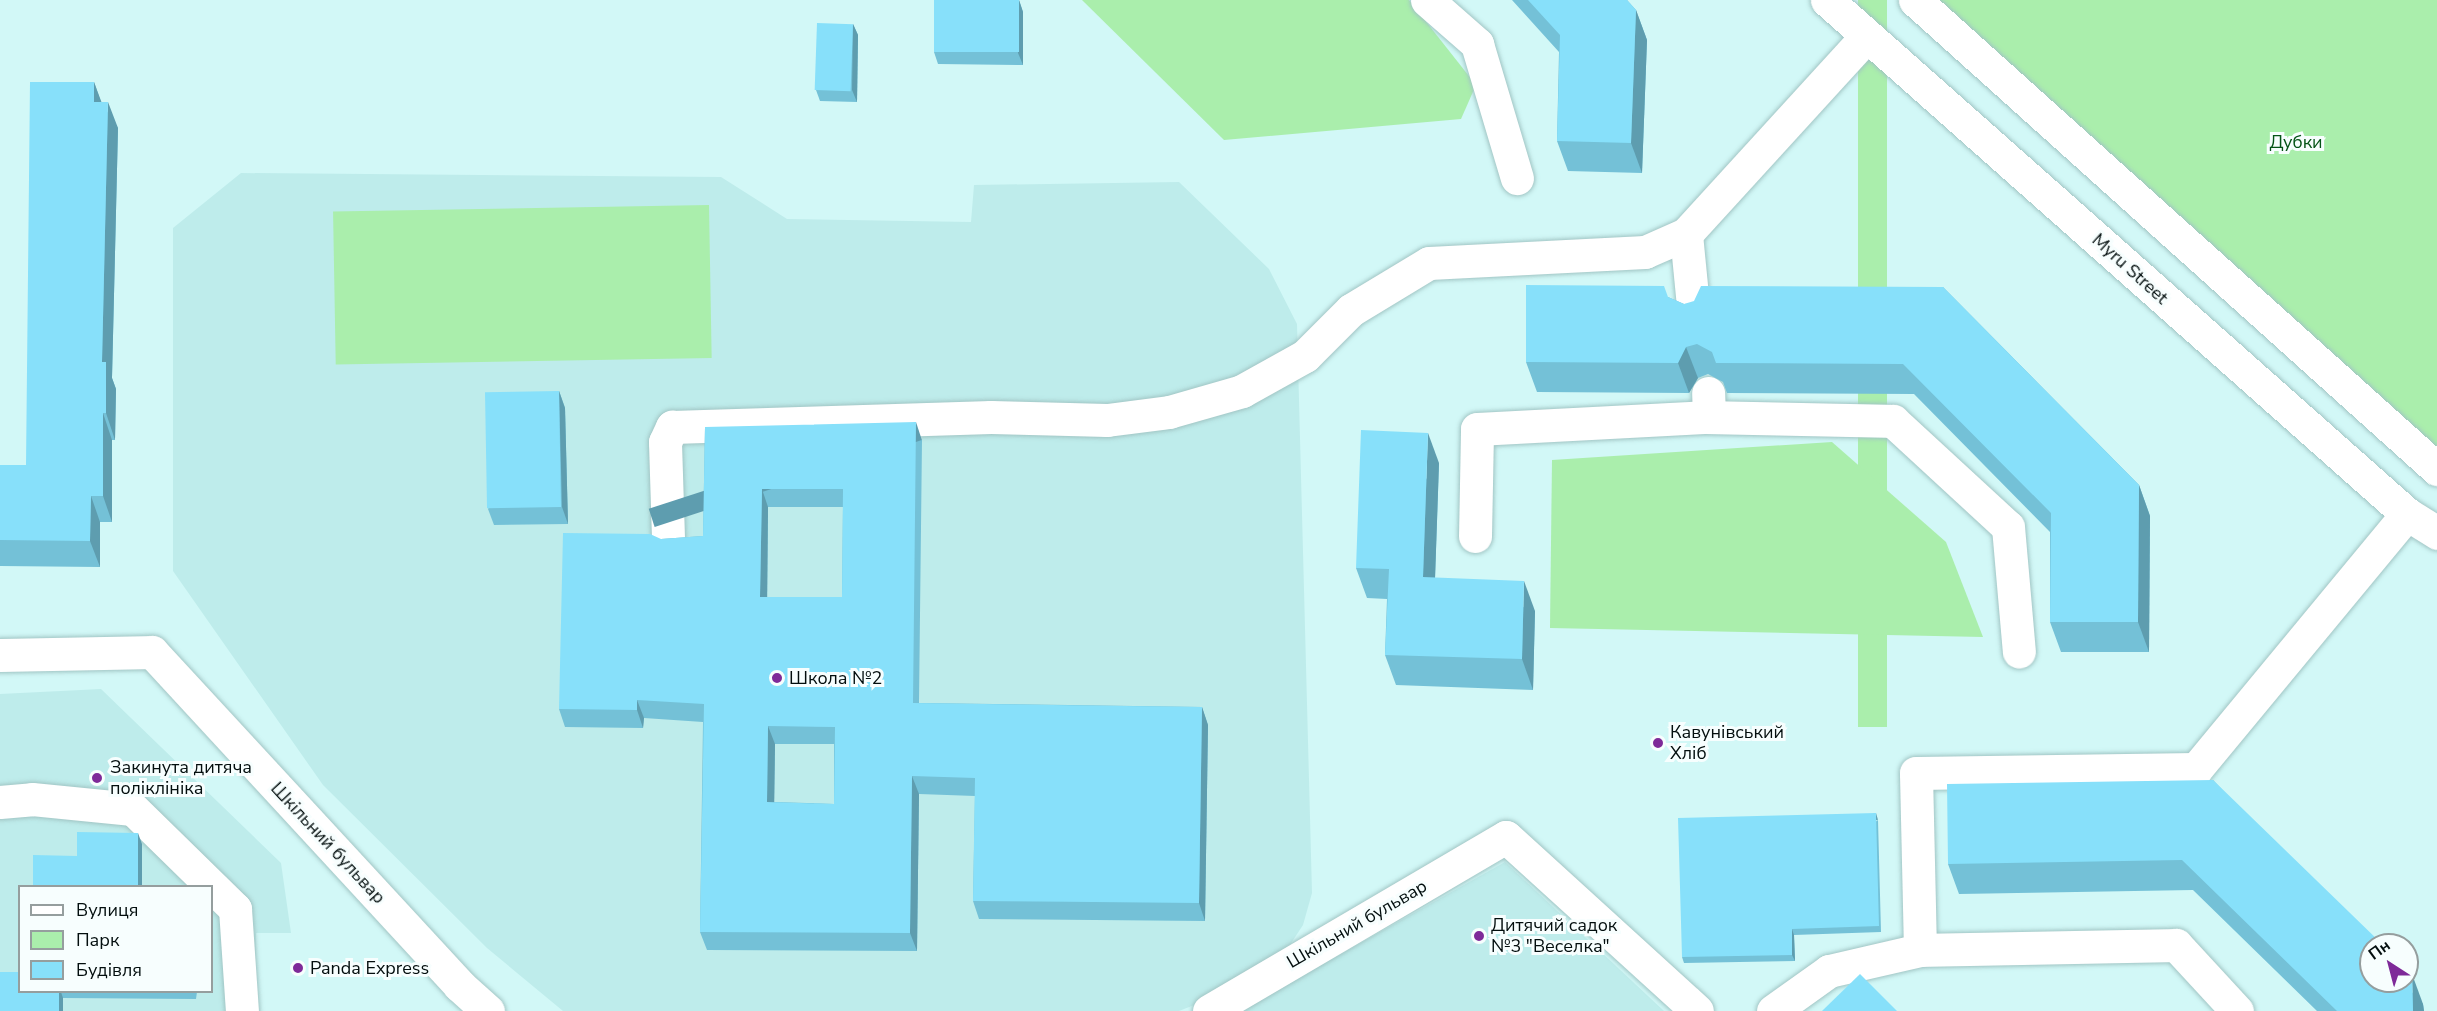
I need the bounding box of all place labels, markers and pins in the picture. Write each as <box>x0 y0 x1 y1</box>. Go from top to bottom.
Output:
place label: Школа №2 <box>789 667 882 689</box>
marker: Школа №2 <box>770 671 784 685</box>
place label: Кавунівський Хліб <box>1670 722 1784 764</box>
marker: Кавунівський Хліб <box>1651 736 1665 750</box>
place label: Закинута дитяча поліклініка <box>110 757 252 800</box>
marker: Закинута дитяча поліклініка <box>88 769 106 787</box>
place label: Дитячий садок №3 "Веселка" <box>1491 915 1617 958</box>
marker: Дитячий садок №3 "Веселка" <box>1472 929 1486 943</box>
place label: Panda Express <box>310 957 429 979</box>
marker: Panda Express <box>291 961 305 975</box>

